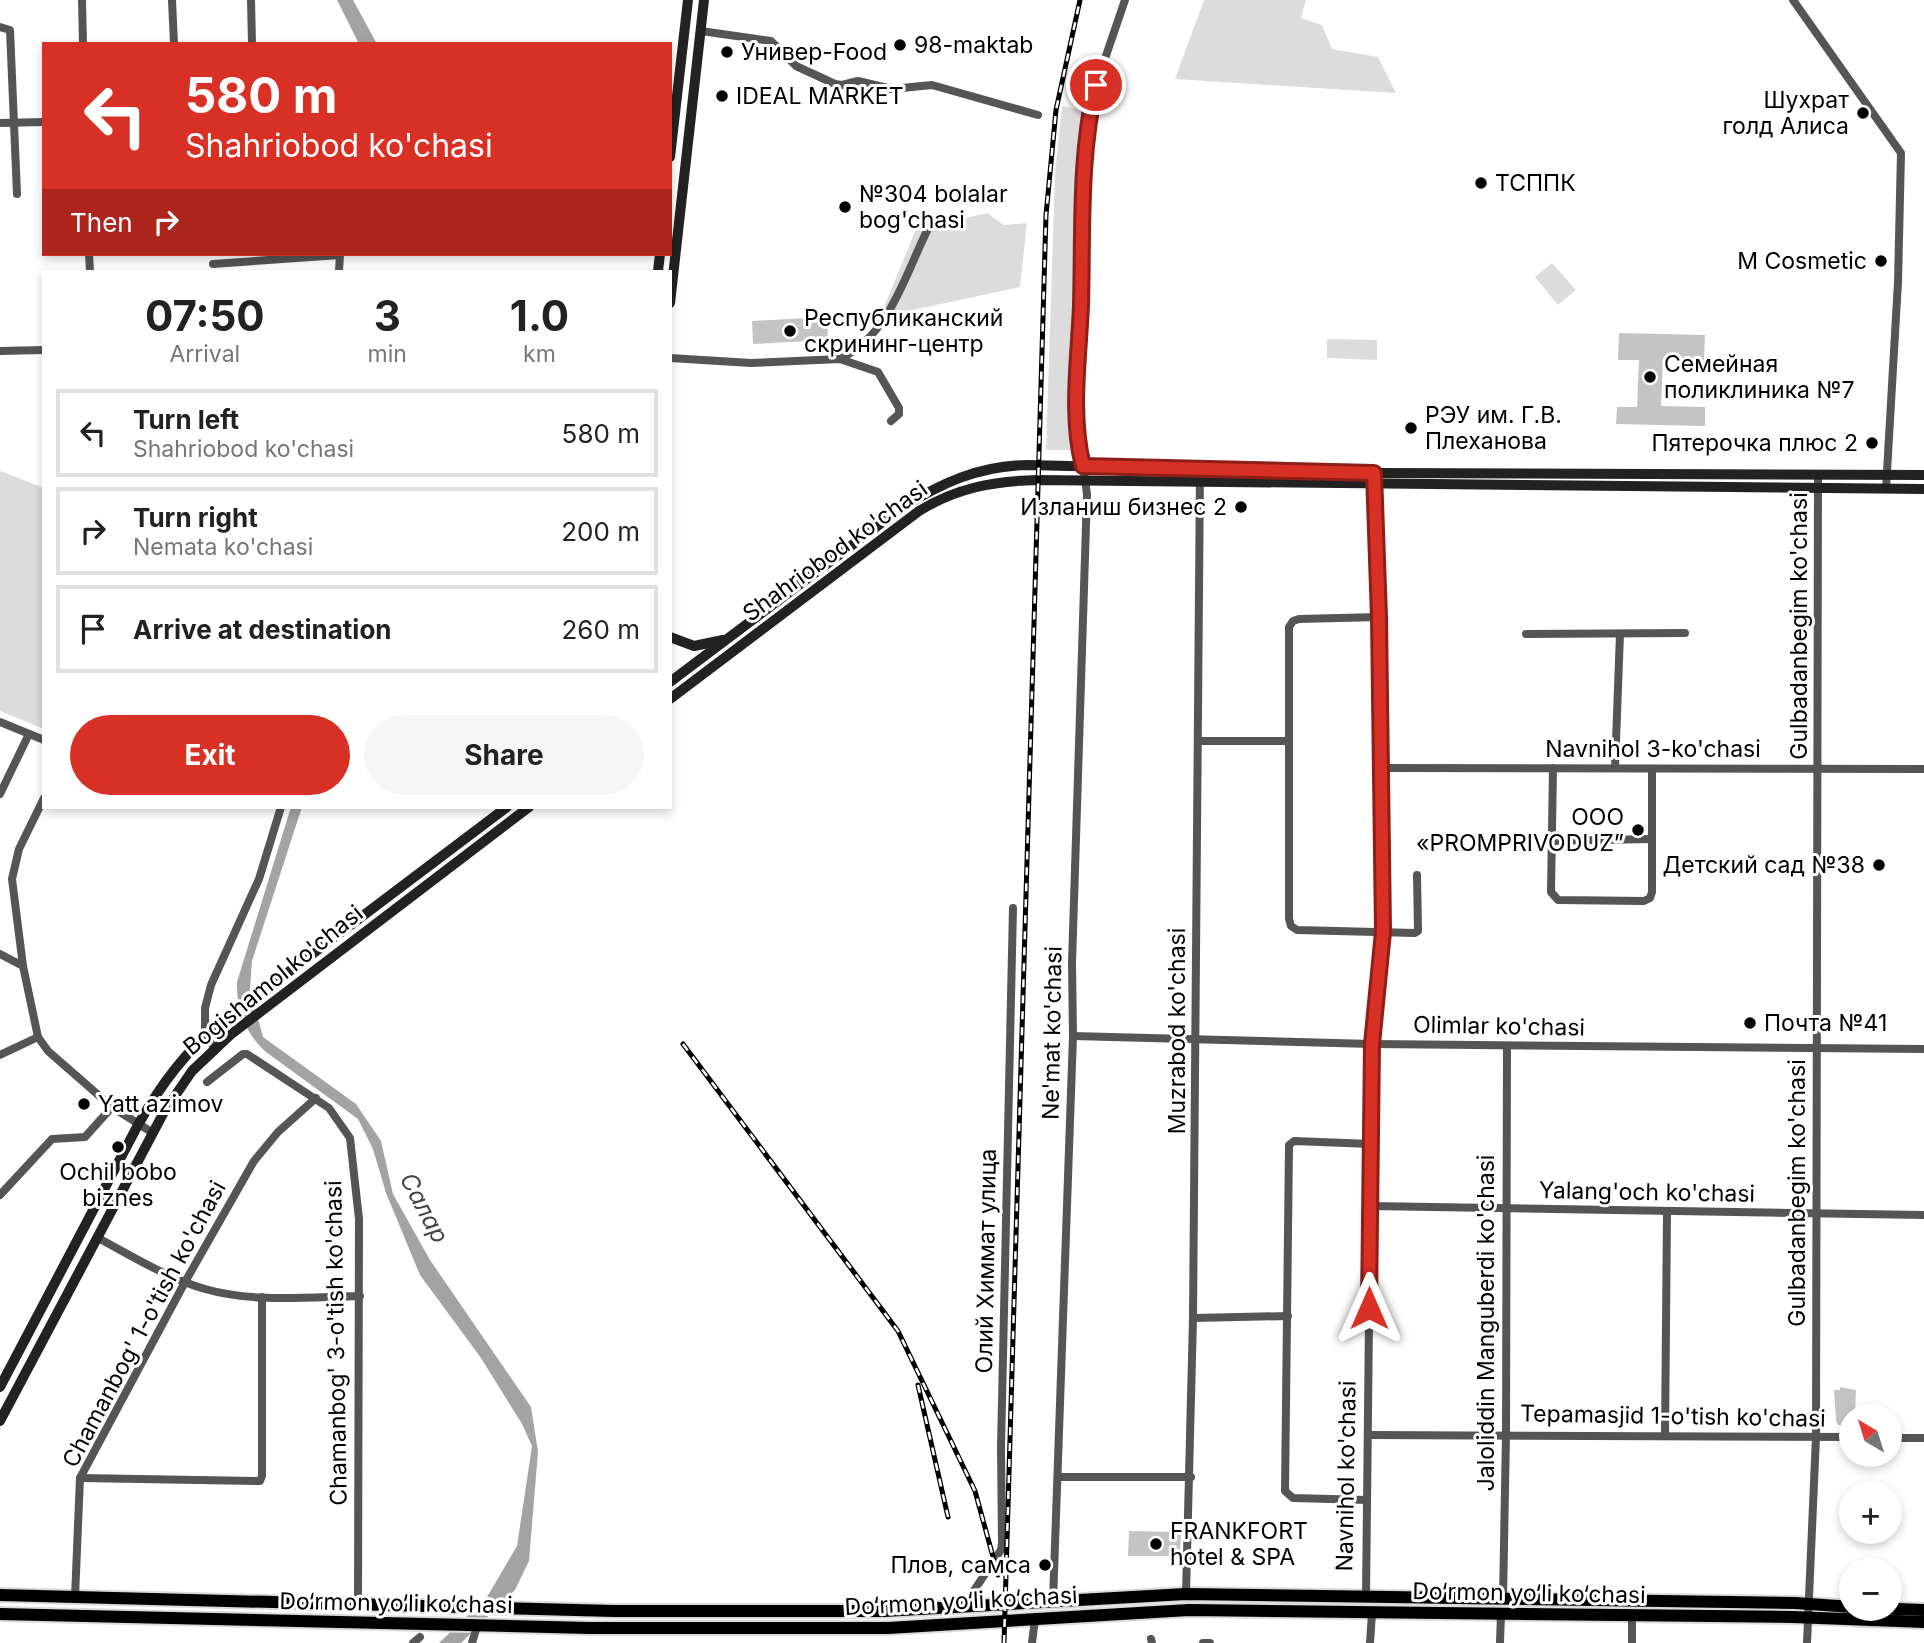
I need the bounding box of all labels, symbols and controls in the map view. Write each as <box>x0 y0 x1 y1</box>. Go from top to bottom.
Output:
place label: 98-maktab <box>914 31 1033 59</box>
marker: 98-maktab <box>892 37 908 53</box>
place label: Универ-Food <box>741 38 887 66</box>
marker: Универ-Food <box>719 44 735 60</box>
pin <box>1066 55 1126 115</box>
text: 580 m <box>185 66 338 125</box>
icon: arrive <box>1077 66 1115 104</box>
icon: left <box>70 70 161 161</box>
place label: IDEAL MARKET <box>736 82 904 110</box>
place label: Шухрат голд Алиса <box>1722 86 1849 140</box>
marker: IDEAL MARKET <box>714 88 730 104</box>
marker: Шухрат голд Алиса <box>1855 105 1871 121</box>
text: Shahriobod ko'chasi <box>185 126 493 165</box>
place label: ТСППК <box>1495 169 1576 197</box>
marker: ТСППК <box>1473 175 1489 191</box>
place label: №304 bolalar bog'chasi <box>859 180 1008 234</box>
marker: №304 bolalar bog'chasi <box>837 199 853 215</box>
icon: right <box>147 203 185 241</box>
text: Then <box>70 207 133 238</box>
place label: M Cosmetic <box>1737 247 1867 275</box>
marker: M Cosmetic <box>1873 253 1889 269</box>
text: 07:50 <box>145 290 265 341</box>
text: 3 <box>374 290 401 341</box>
text: 1.0 <box>510 290 569 341</box>
place label: Республиканский скрининг-центр <box>804 304 1003 358</box>
marker: Республиканский скрининг-центр <box>782 323 798 339</box>
text: Arrival <box>169 340 240 368</box>
text: min <box>368 340 407 368</box>
text: km <box>523 340 556 368</box>
place label: Cемейная поликлиника №7 <box>1664 350 1855 404</box>
marker: Cемейная поликлиника №7 <box>1642 369 1658 385</box>
place label: РЭУ им. Г.В. Плеханова <box>1425 401 1562 455</box>
text: Turn left <box>133 404 239 435</box>
icon: left <box>74 414 112 452</box>
text: 580 m <box>562 418 640 449</box>
marker: РЭУ им. Г.В. Плеханова <box>1403 420 1419 436</box>
place label: Пятерочка плюс 2 <box>1651 429 1858 457</box>
text: Shahriobod ko'chasi <box>133 435 354 463</box>
marker: Пятерочка плюс 2 <box>1864 435 1880 451</box>
street label: Shahriobod ko'chasi <box>737 475 933 627</box>
street label: Gulbadanbegim ko'chasi <box>1785 492 1813 760</box>
place label: Изланиш бизнес 2 <box>1020 493 1227 521</box>
marker: Изланиш бизнес 2 <box>1233 499 1249 515</box>
text: Turn right <box>133 502 258 533</box>
icon: right <box>74 512 112 550</box>
text: 200 m <box>561 516 640 547</box>
text: Nemata ko'chasi <box>133 533 313 561</box>
icon: arrive <box>74 610 112 648</box>
text: Arrive at destination <box>133 614 392 645</box>
text: 260 m <box>562 614 640 645</box>
button: Exit <box>70 715 350 795</box>
button: Share <box>364 715 644 795</box>
street label: Navnihol 3-ko'chasi <box>1545 735 1761 763</box>
place label: ООО «PROMPRIVODUZ” <box>1416 803 1624 857</box>
marker: ООО «PROMPRIVODUZ” <box>1630 822 1646 838</box>
place label: Детский сад №38 <box>1662 851 1865 879</box>
marker: Детский сад №38 <box>1871 857 1887 873</box>
street label: Bogishamol ko'chasi <box>178 899 368 1061</box>
street label: Muzrabod ko'chasi <box>1163 928 1191 1134</box>
street label: Ne'mat ko'chasi <box>1036 946 1068 1120</box>
place label: Почта №41 <box>1764 1009 1887 1037</box>
street label: Olimlar ko'chasi <box>1413 1011 1585 1041</box>
marker: Почта №41 <box>1742 1015 1758 1031</box>
street label: Gulbadanbegim ko'chasi <box>1783 1059 1811 1327</box>
place label: Yatt azimov <box>98 1090 224 1118</box>
marker: Yatt azimov <box>76 1096 92 1112</box>
marker: Ochil bobo biznes <box>110 1139 126 1155</box>
street label: Олий Химмат улица <box>970 1148 1002 1374</box>
street label: Jaloliddin Manguberdi ko'chasi <box>1472 1155 1500 1491</box>
place label: Ochil bobo biznes <box>59 1158 177 1212</box>
water label: Салар <box>394 1168 455 1248</box>
street label: Chamanbog' 1-o'tish ko'chasi <box>56 1176 232 1472</box>
street label: Yalang'och ko'chasi <box>1539 1176 1755 1208</box>
street label: Chamanbog' 3-o'tish ko'chasi <box>319 1180 353 1506</box>
position arrow <box>1332 1271 1406 1345</box>
street label: Navnihol ko'chasi <box>1330 1380 1362 1572</box>
street label: Tepamasjid 1-o'tish ko'chasi <box>1520 1399 1826 1433</box>
north arrow <box>1839 1404 1902 1466</box>
map controls <box>1839 1404 1902 1621</box>
button: + <box>1839 1481 1902 1544</box>
place label: FRANKFORT hotel & SPA <box>1170 1517 1308 1571</box>
marker: FRANKFORT hotel & SPA <box>1148 1536 1164 1552</box>
place label: Плов, самса <box>891 1551 1031 1579</box>
marker: Плов, самса <box>1037 1557 1053 1573</box>
button: − <box>1839 1558 1902 1621</box>
street label: Do‘rmon yo‘li ko‘chasi <box>1412 1577 1646 1609</box>
street label: Do‘rmon yo‘li ko‘chasi <box>844 1581 1078 1621</box>
street label: Do‘rmon yo‘li ko‘chasi <box>279 1587 513 1619</box>

